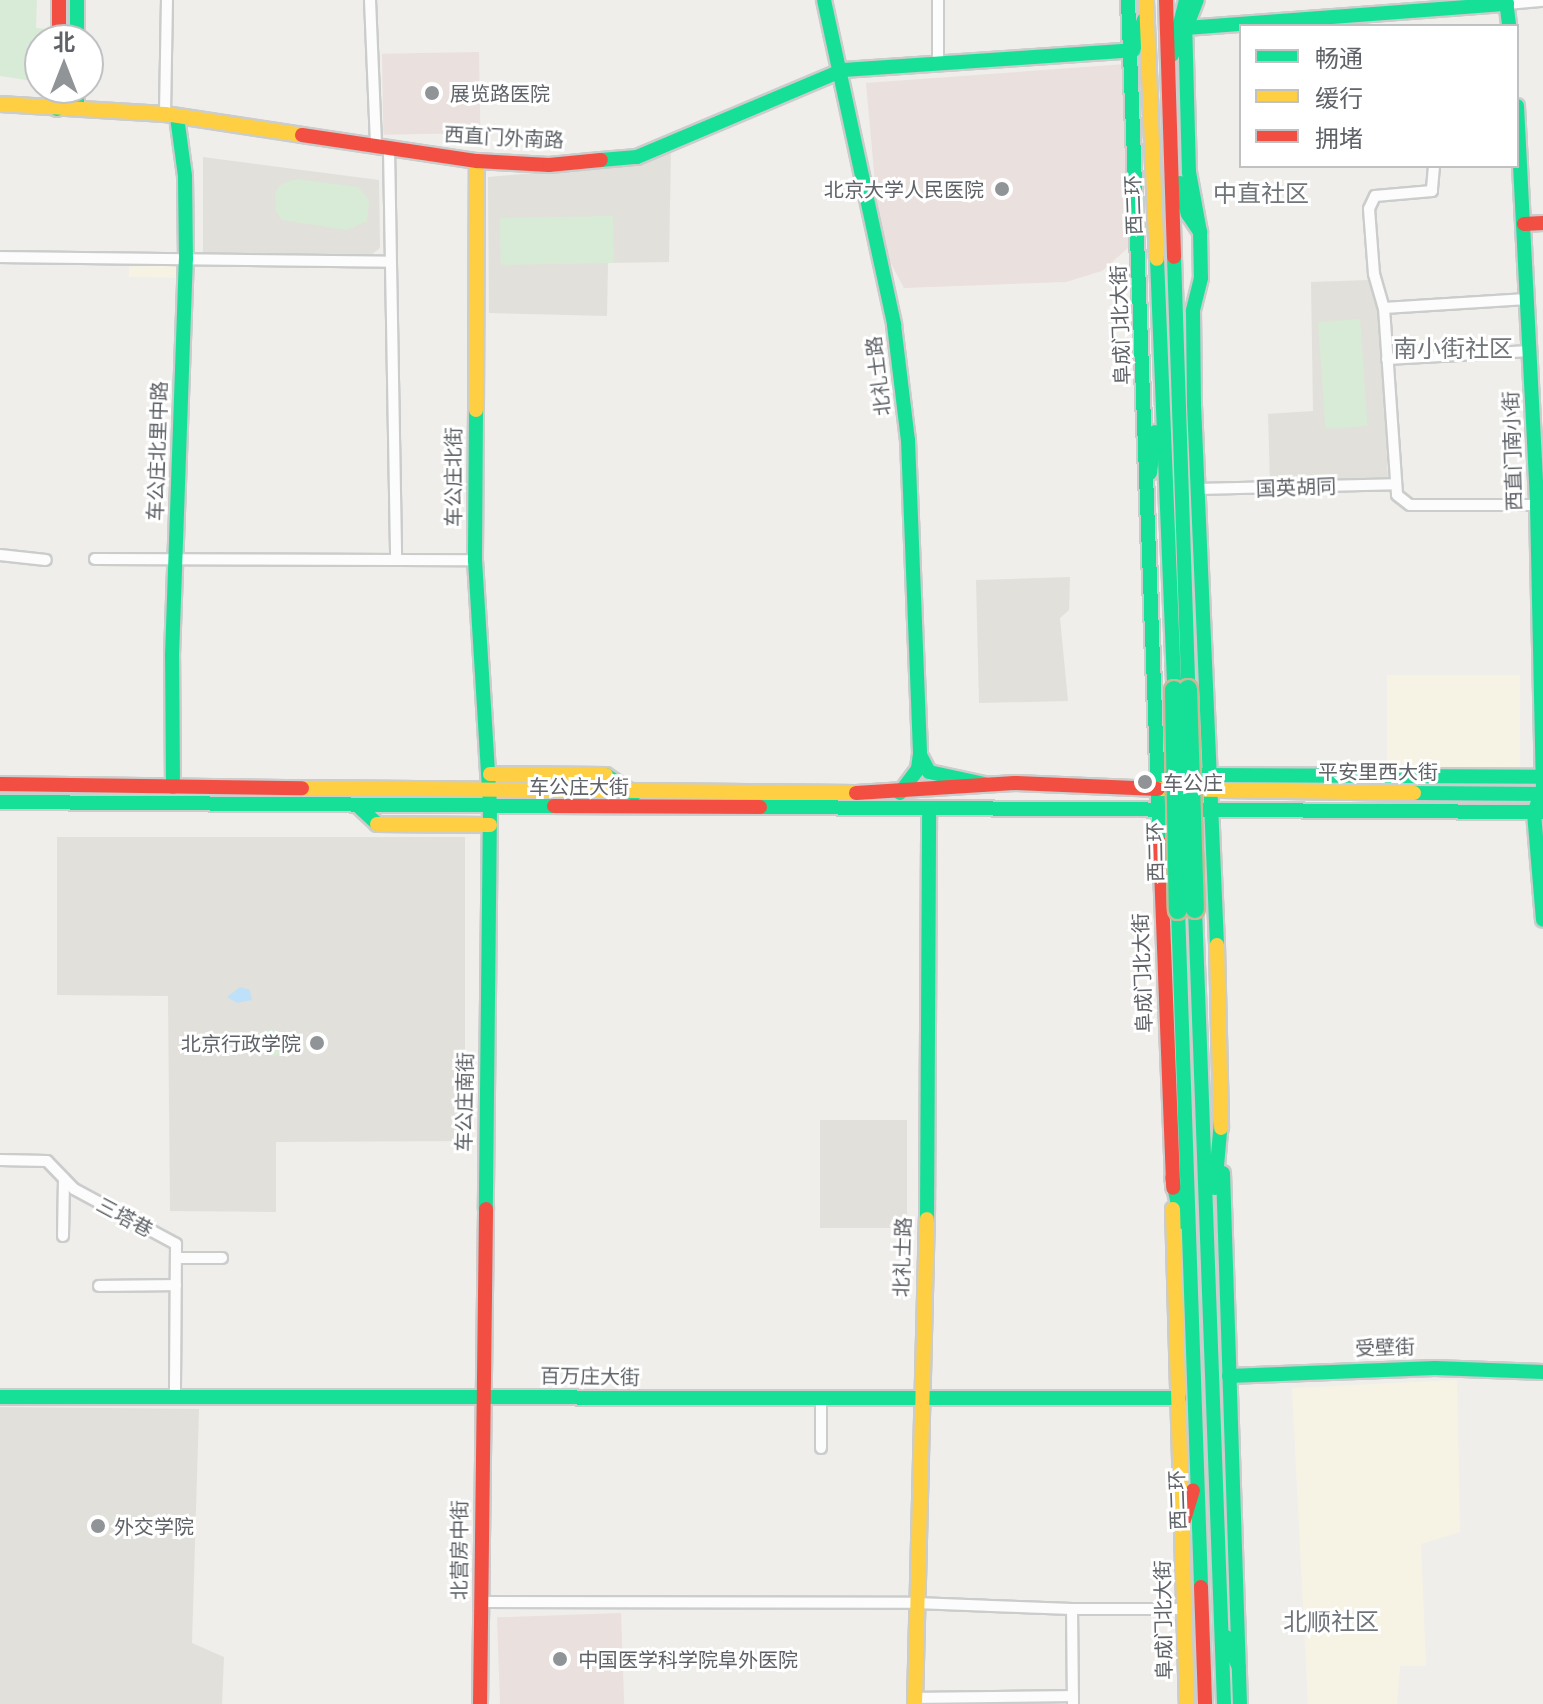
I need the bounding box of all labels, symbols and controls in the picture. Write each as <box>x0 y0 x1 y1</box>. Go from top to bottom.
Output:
north arrow <box>24 24 104 104</box>
legend <box>1239 24 1519 168</box>
text: 北 <box>53 27 75 57</box>
text: 畅通 <box>1315 42 1363 74</box>
place label: 展览路医院 <box>450 81 550 105</box>
marker: 展览路医院 <box>421 82 443 104</box>
text: 缓行 <box>1315 82 1363 114</box>
street label: 西直门外南路 <box>443 122 565 152</box>
text: 拥堵 <box>1315 122 1363 154</box>
street label: 西二环 <box>1120 175 1146 235</box>
place label: 北京大学人民医院 <box>824 177 984 201</box>
marker: 北京大学人民医院 <box>991 178 1013 200</box>
district label: 中直社区 <box>1213 180 1309 208</box>
street label: 阜成门北大街 <box>1106 265 1134 385</box>
street label: 北礼士路 <box>861 335 895 417</box>
district label: 南小街社区 <box>1393 335 1513 363</box>
street label: 车公庄北里中路 <box>143 381 171 521</box>
street label: 西直门南小街 <box>1498 391 1526 511</box>
street label: 车公庄北街 <box>441 427 465 527</box>
street label: 国英胡同 <box>1256 474 1336 500</box>
street label: 平安里西大街 <box>1318 759 1438 783</box>
place label: 车公庄 <box>1163 770 1223 794</box>
marker: 车公庄 <box>1134 771 1156 793</box>
street label: 车公庄大街 <box>529 774 629 798</box>
street label: 西二环 <box>1142 822 1168 882</box>
street label: 阜成门北大街 <box>1128 913 1156 1033</box>
place label: 北京行政学院 <box>181 1031 301 1055</box>
marker: 北京行政学院 <box>308 1034 326 1052</box>
street label: 车公庄南街 <box>451 1052 477 1152</box>
street label: 三塔巷 <box>93 1192 157 1242</box>
street label: 北礼士路 <box>889 1217 915 1297</box>
street label: 受壁街 <box>1355 1334 1415 1360</box>
street label: 百万庄大街 <box>540 1363 640 1389</box>
street label: 西二环 <box>1164 1470 1190 1530</box>
street label: 北营房中街 <box>447 1500 471 1600</box>
place label: 外交学院 <box>114 1514 194 1538</box>
marker: 外交学院 <box>89 1517 107 1535</box>
street label: 阜成门北大街 <box>1150 1560 1176 1680</box>
district label: 北顺社区 <box>1283 1608 1379 1636</box>
place label: 中国医学科学院阜外医院 <box>578 1647 798 1671</box>
marker: 中国医学科学院阜外医院 <box>549 1648 571 1670</box>

